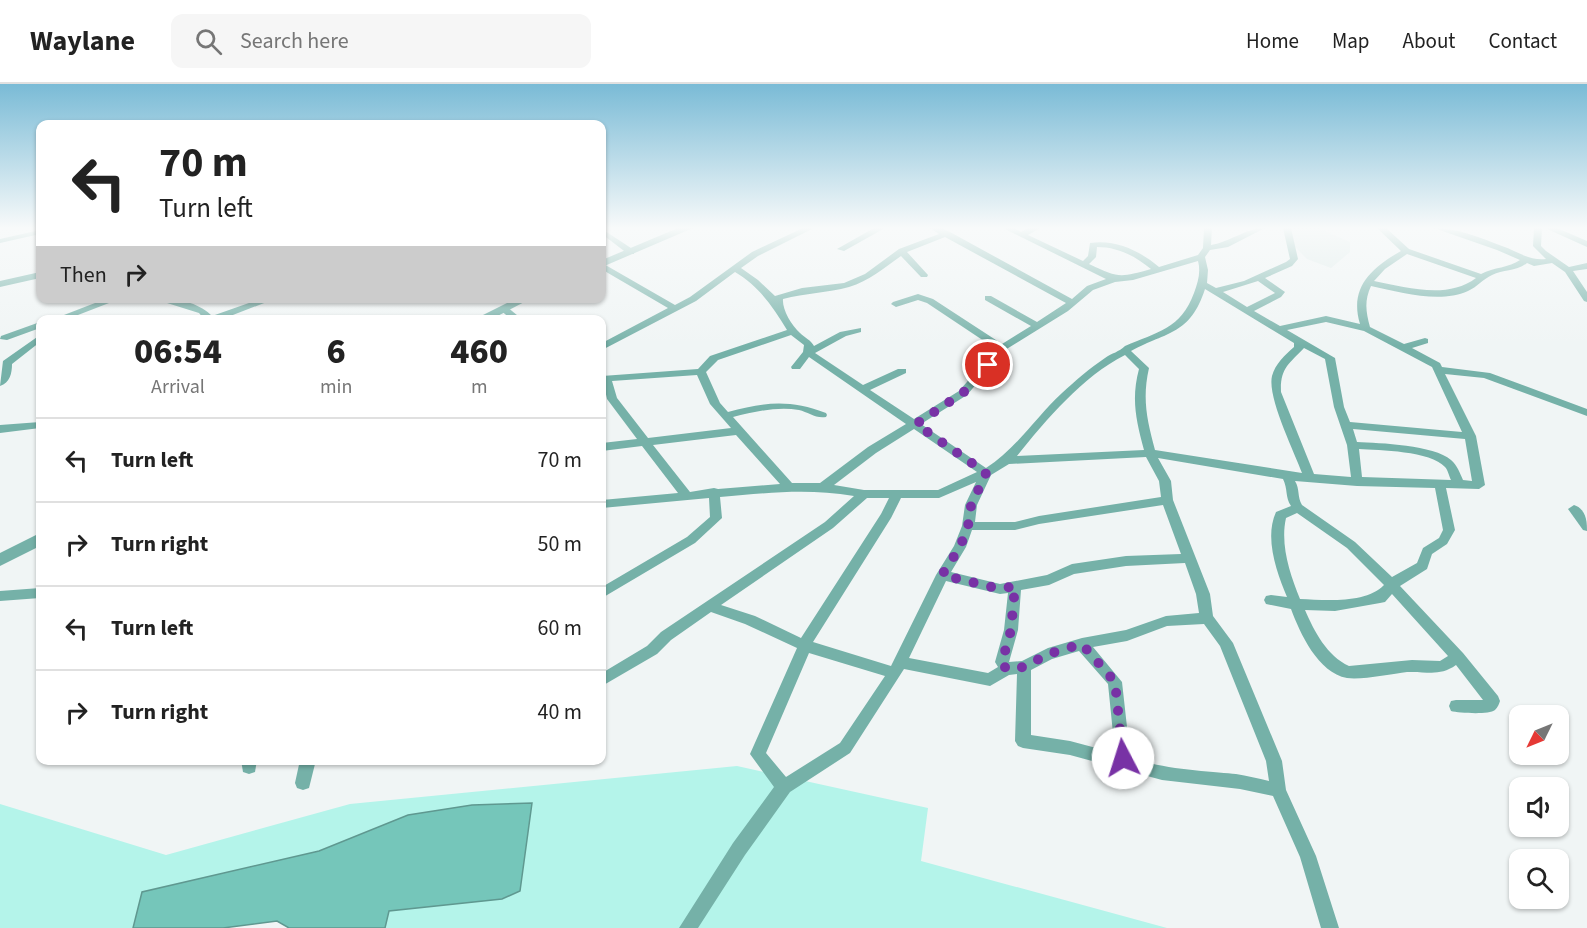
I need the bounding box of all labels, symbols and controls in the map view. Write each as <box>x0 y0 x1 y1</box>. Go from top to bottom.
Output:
search box <box>171 14 591 68</box>
text: Waylane <box>30 21 135 61</box>
icon: search <box>192 25 225 58</box>
text: Search here <box>240 25 349 57</box>
text: Home <box>1246 26 1299 56</box>
text: Map <box>1332 26 1370 56</box>
text: About <box>1403 26 1455 56</box>
text: Contact <box>1488 26 1557 56</box>
text: 70 m <box>159 133 248 193</box>
icon: left <box>60 144 138 222</box>
text: Turn left <box>159 189 253 228</box>
icon: right <box>119 258 152 291</box>
text: Then <box>60 259 107 291</box>
text: 06:54 <box>134 326 222 377</box>
text: 6 <box>327 326 346 377</box>
text: 460 <box>450 326 508 377</box>
pin <box>962 339 1013 390</box>
icon: arrive <box>971 348 1004 381</box>
text: Arrival <box>151 373 205 401</box>
text: min <box>320 373 352 401</box>
text: m <box>471 373 487 401</box>
icon: left <box>60 444 93 477</box>
text: Turn left <box>111 444 193 476</box>
text: 70 m <box>537 444 582 476</box>
icon: right <box>60 528 93 561</box>
text: Turn right <box>111 528 208 560</box>
text: 50 m <box>537 528 582 560</box>
icon: left <box>60 612 93 645</box>
text: Turn left <box>111 612 193 644</box>
text: 60 m <box>537 612 582 644</box>
icon: right <box>60 696 93 729</box>
text: Turn right <box>111 696 208 728</box>
text: 40 m <box>537 696 582 728</box>
north arrow <box>1509 705 1569 765</box>
map controls <box>1509 705 1569 909</box>
position arrow <box>1091 726 1155 790</box>
button: sound <box>1509 777 1569 837</box>
button: search <box>1509 849 1569 909</box>

